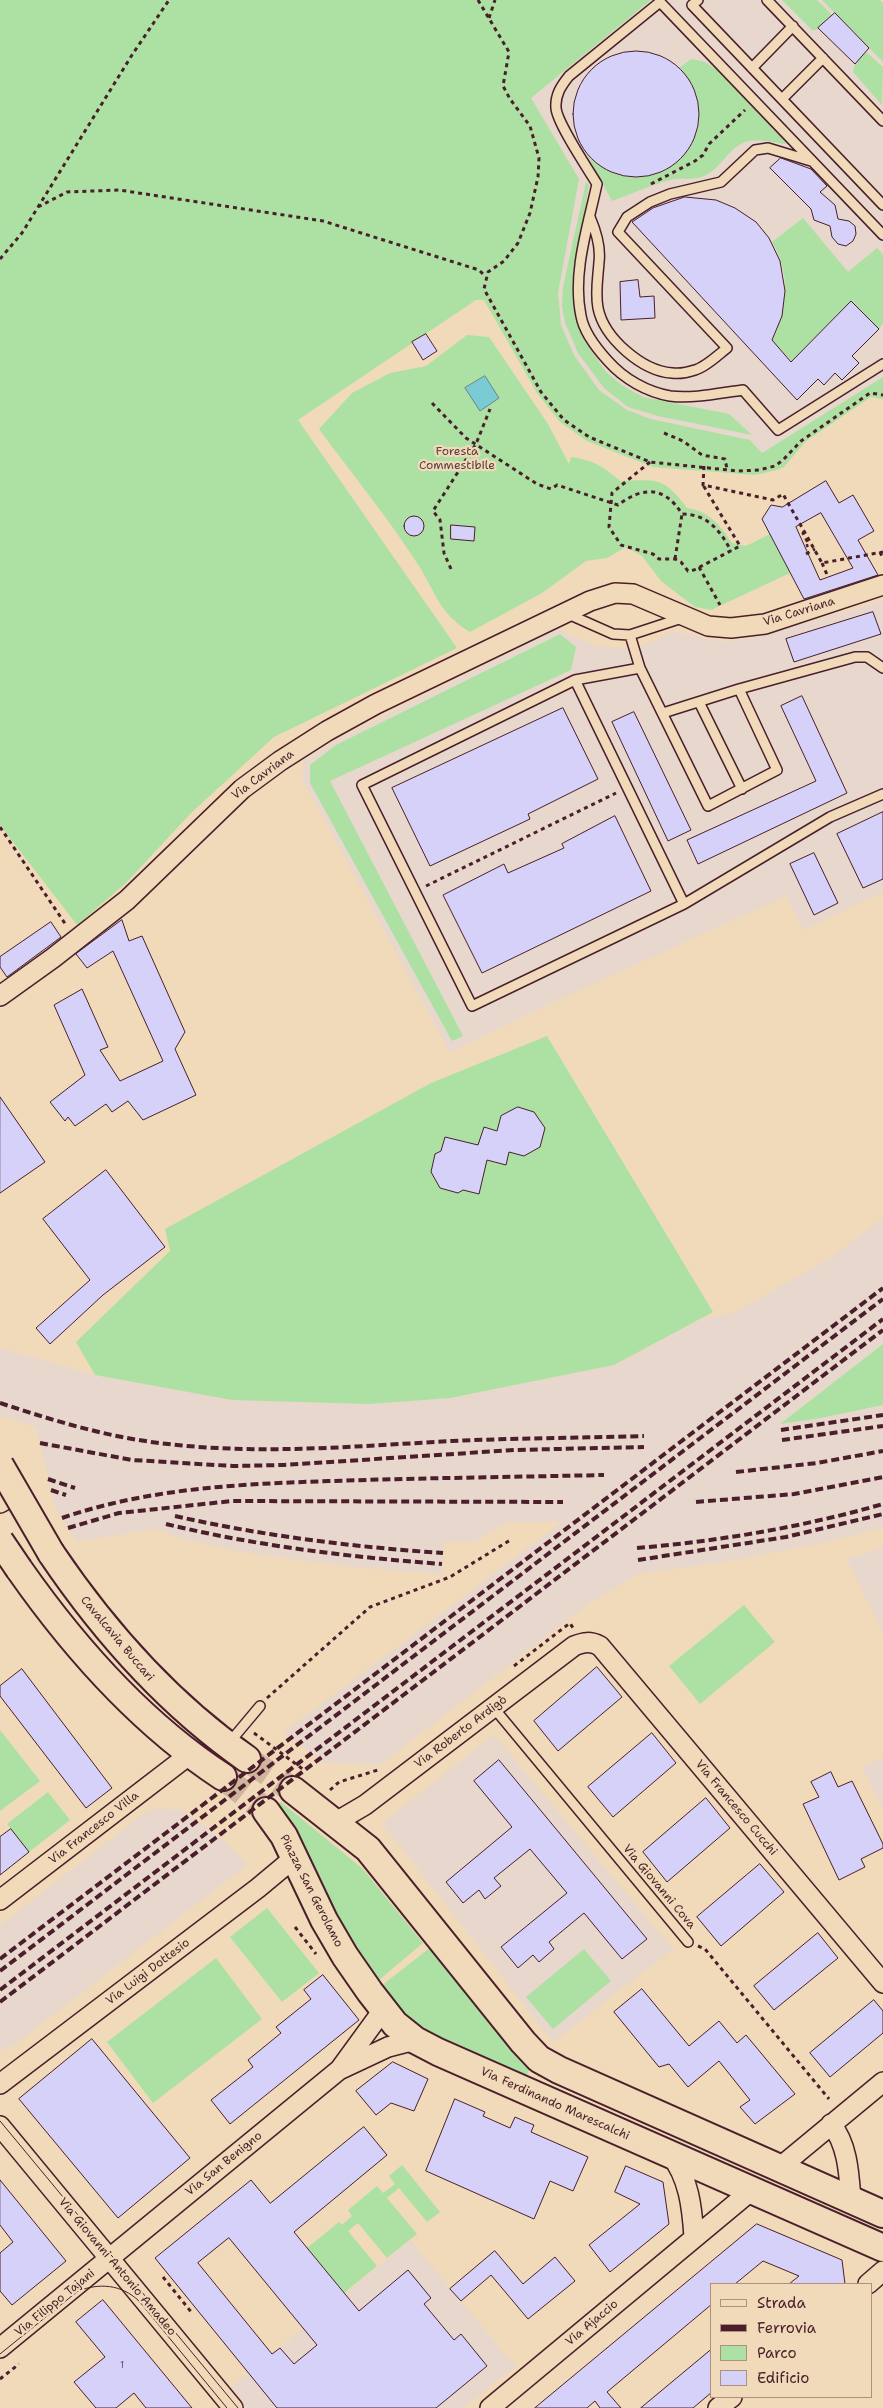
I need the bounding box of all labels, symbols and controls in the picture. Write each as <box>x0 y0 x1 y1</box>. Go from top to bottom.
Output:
park label: Foresta Commestibile <box>419 445 495 473</box>
street label: Via Cavriana <box>761 594 837 630</box>
street label: Via Cavriana <box>229 747 297 803</box>
street label: Cavalcavia Buccari <box>77 1593 157 1685</box>
street label: Via Roberto Ardigò <box>412 1693 510 1771</box>
street label: Via Francesco Cucchi <box>692 1757 780 1859</box>
street label: Via Francesco Villa <box>46 1788 142 1868</box>
street label: Piazza San Gerolamo <box>276 1832 346 1950</box>
street label: Via Giovanni Cova <box>619 1842 699 1932</box>
street label: Via Luigi Dottesio <box>103 1936 193 2008</box>
street label: Via Ferdinando Marescalchi <box>478 2064 632 2144</box>
street label: Via San Benigno <box>183 2129 265 2199</box>
street label: Via Giovanni Antonio Amadeo <box>55 2195 179 2339</box>
street label: Via Filippo Tajani <box>12 2266 98 2340</box>
legend <box>710 2283 873 2398</box>
text: Strada <box>757 2293 806 2313</box>
street label: Via Ajaccio <box>563 2297 621 2349</box>
text: Ferrovia <box>757 2318 816 2338</box>
text: Parco <box>757 2343 797 2363</box>
house number: 1 <box>120 2359 124 2371</box>
text: Edificio <box>757 2368 809 2388</box>

